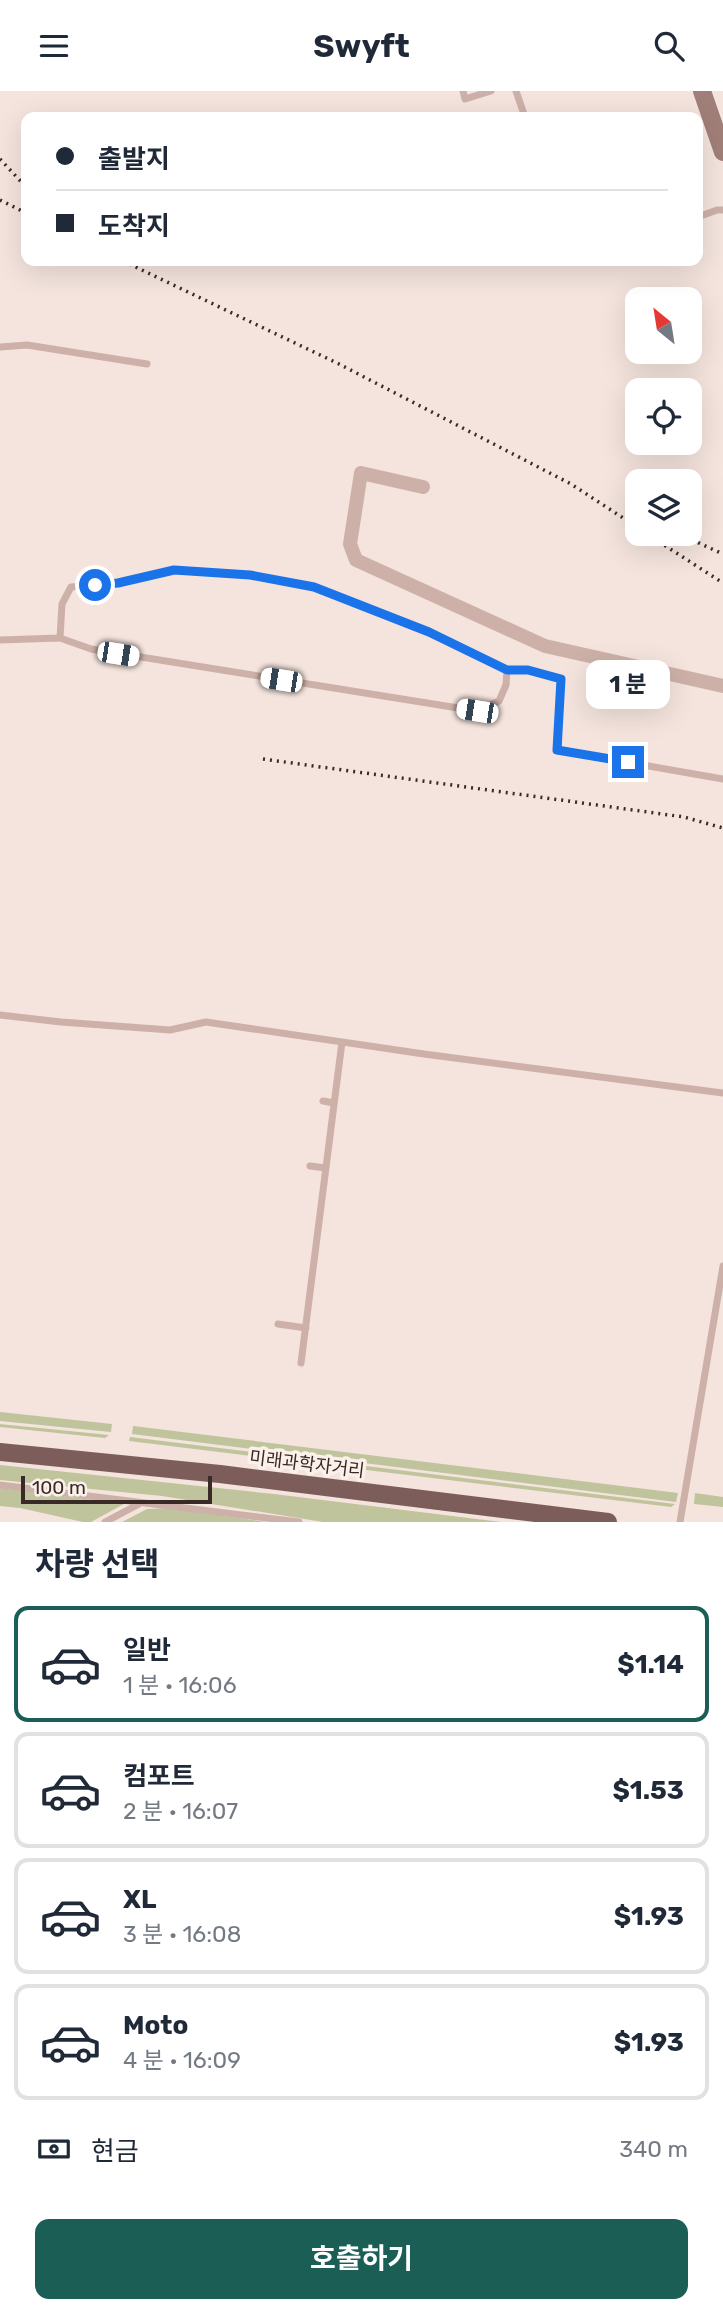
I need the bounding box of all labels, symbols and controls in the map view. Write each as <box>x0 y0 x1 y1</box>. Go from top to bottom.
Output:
icon: menu <box>35 27 73 65</box>
text: Swyft <box>313 27 410 65</box>
icon: search <box>650 27 688 65</box>
text: 출발지 <box>98 144 170 175</box>
text: 도착지 <box>98 211 170 242</box>
north arrow <box>625 287 702 364</box>
map controls <box>625 287 702 546</box>
button: locate <box>625 378 702 455</box>
button: layers <box>625 469 702 546</box>
route start <box>79 569 111 601</box>
car <box>96 640 141 668</box>
callout: 1 분 <box>586 661 670 709</box>
car <box>259 666 304 694</box>
text: 1 분 <box>609 670 647 698</box>
car <box>455 697 500 725</box>
route end <box>612 746 644 778</box>
street label: 미래과학자거리 <box>248 1446 366 1482</box>
scale bar <box>21 1473 212 1505</box>
text: 100 m <box>32 1476 86 1499</box>
text: 차량 선택 <box>35 1545 160 1583</box>
icon: car <box>39 1633 102 1696</box>
text: 일반 <box>123 1635 171 1666</box>
text: $1.14 <box>617 1649 684 1680</box>
text: 1 분 · 16:06 <box>123 1671 237 1699</box>
icon: car <box>39 1759 102 1822</box>
text: 컴포트 <box>123 1761 195 1792</box>
text: $1.53 <box>612 1775 684 1806</box>
text: 2 분 · 16:07 <box>123 1797 238 1825</box>
text: XL <box>123 1884 156 1915</box>
icon: car <box>39 1885 102 1948</box>
text: $1.93 <box>614 1901 684 1932</box>
text: 3 분 · 16:08 <box>123 1920 241 1948</box>
text: Moto <box>123 2010 188 2041</box>
icon: car <box>39 2011 102 2074</box>
text: $1.93 <box>614 2027 684 2058</box>
text: 4 분 · 16:09 <box>123 2046 241 2074</box>
icon: cash <box>35 2130 73 2168</box>
text: 340 m <box>619 2135 688 2163</box>
text: 현금 <box>91 2136 139 2167</box>
button: 호출하기 <box>35 2219 688 2299</box>

